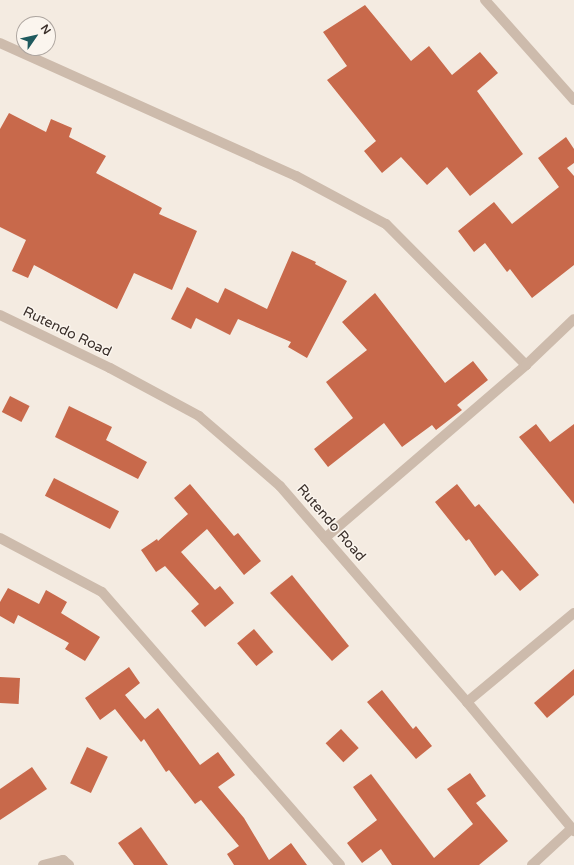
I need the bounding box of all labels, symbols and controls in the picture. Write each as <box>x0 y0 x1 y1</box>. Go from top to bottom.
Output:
north arrow <box>16 16 56 56</box>
text: N <box>38 22 53 37</box>
street label: Rutendo Road <box>20 303 114 361</box>
street label: Rutendo Road <box>293 481 369 565</box>

